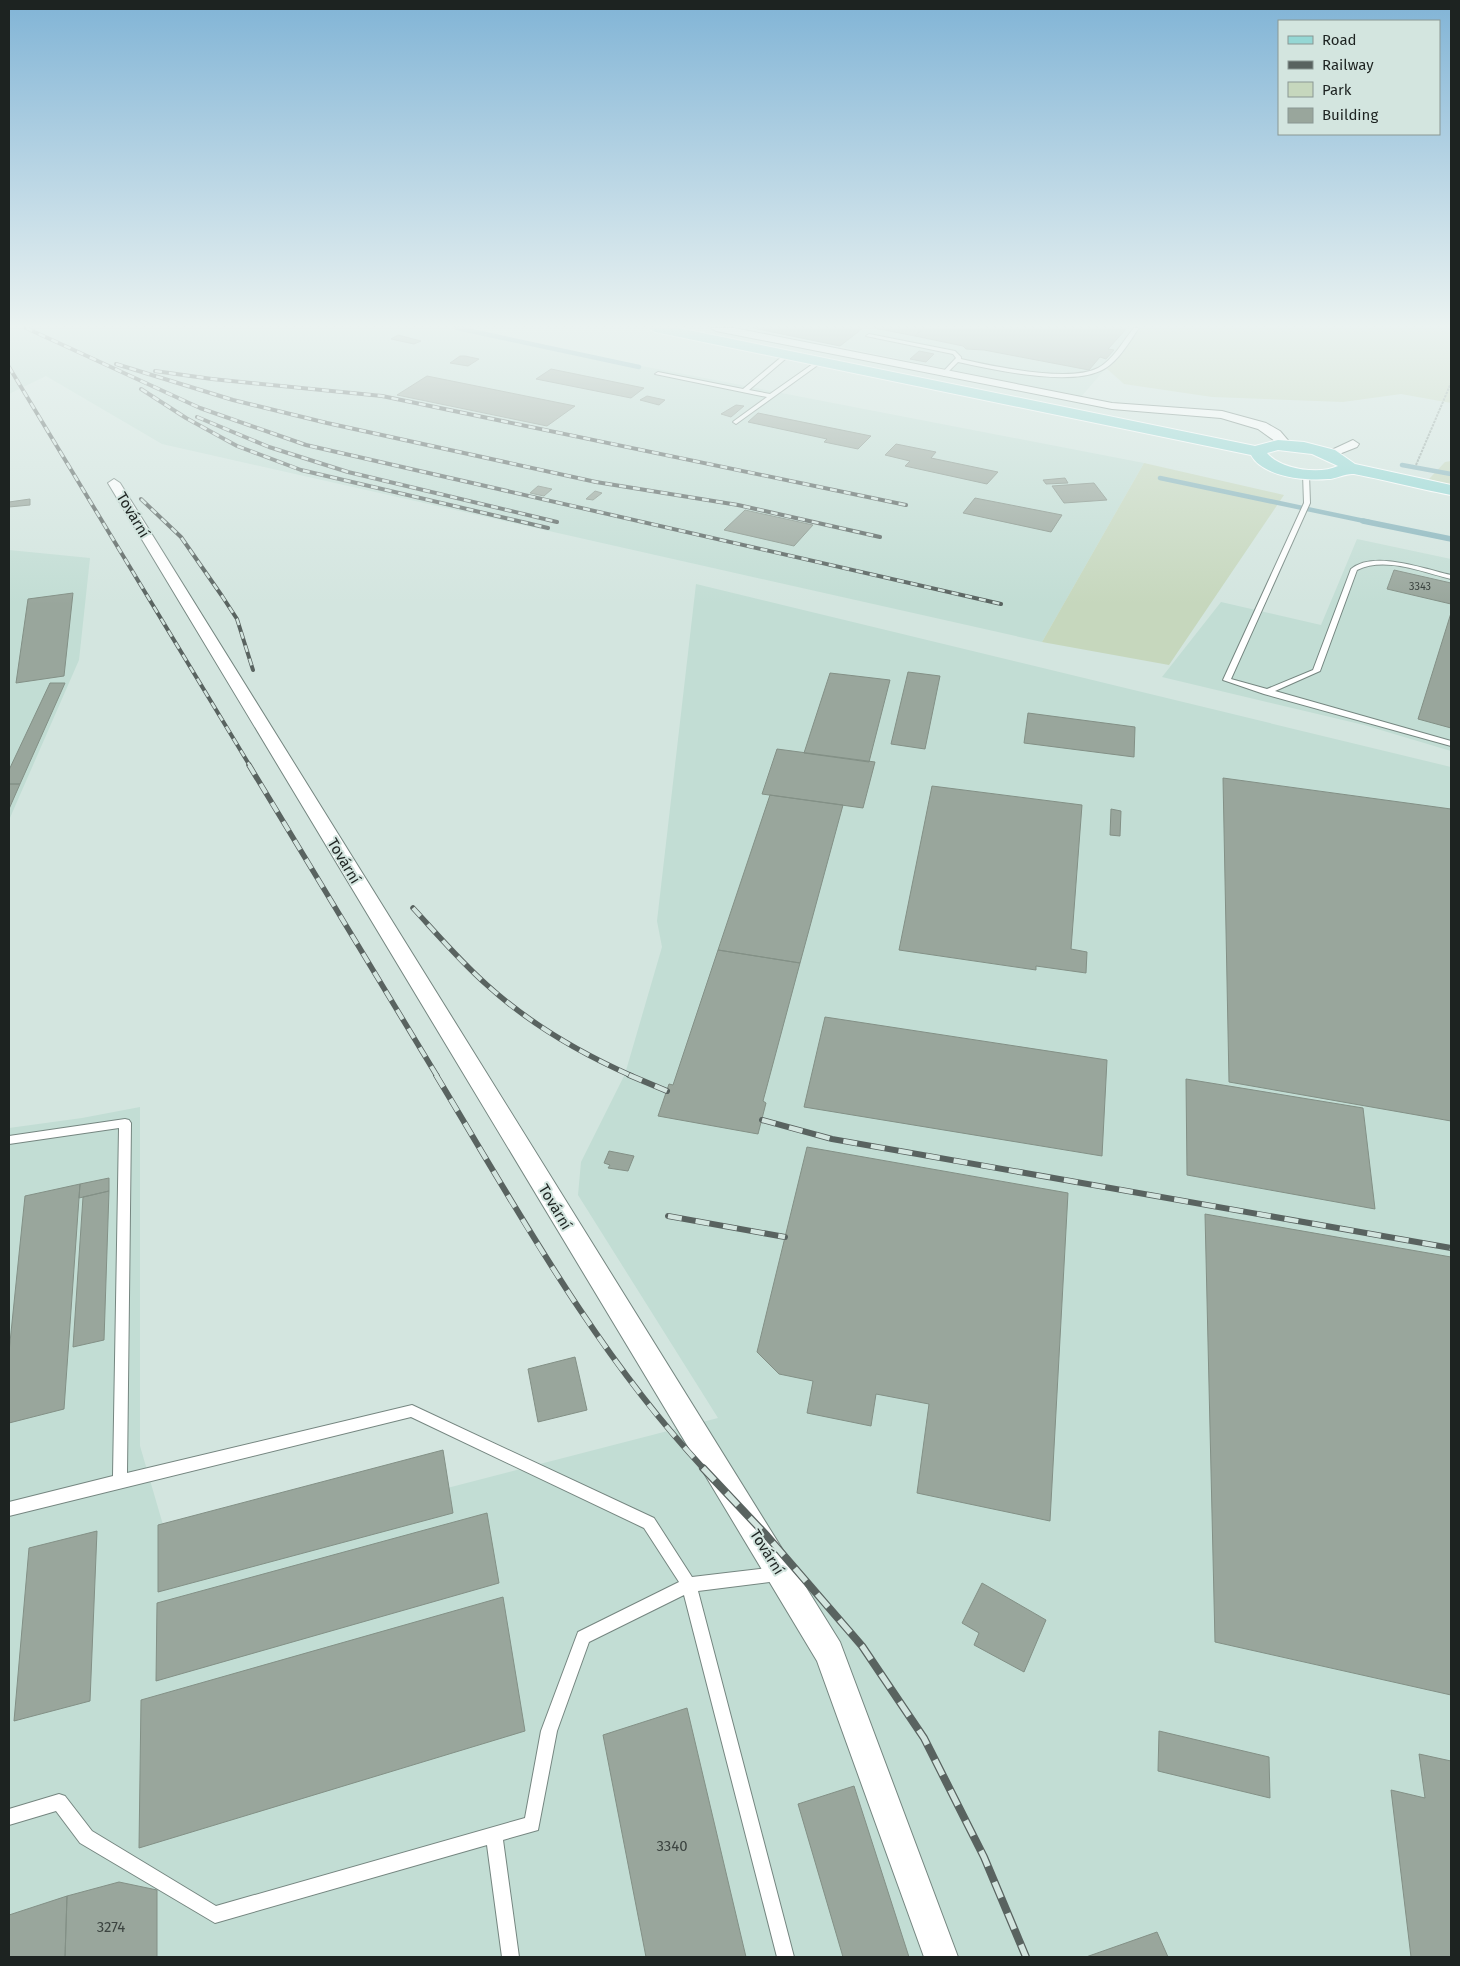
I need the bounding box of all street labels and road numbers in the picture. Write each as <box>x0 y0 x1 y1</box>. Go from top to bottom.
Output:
street label: Tovární <box>112 489 154 541</box>
street label: Tovární <box>323 835 365 887</box>
street label: Tovární <box>534 1181 576 1233</box>
street label: Tovární <box>746 1526 788 1578</box>

